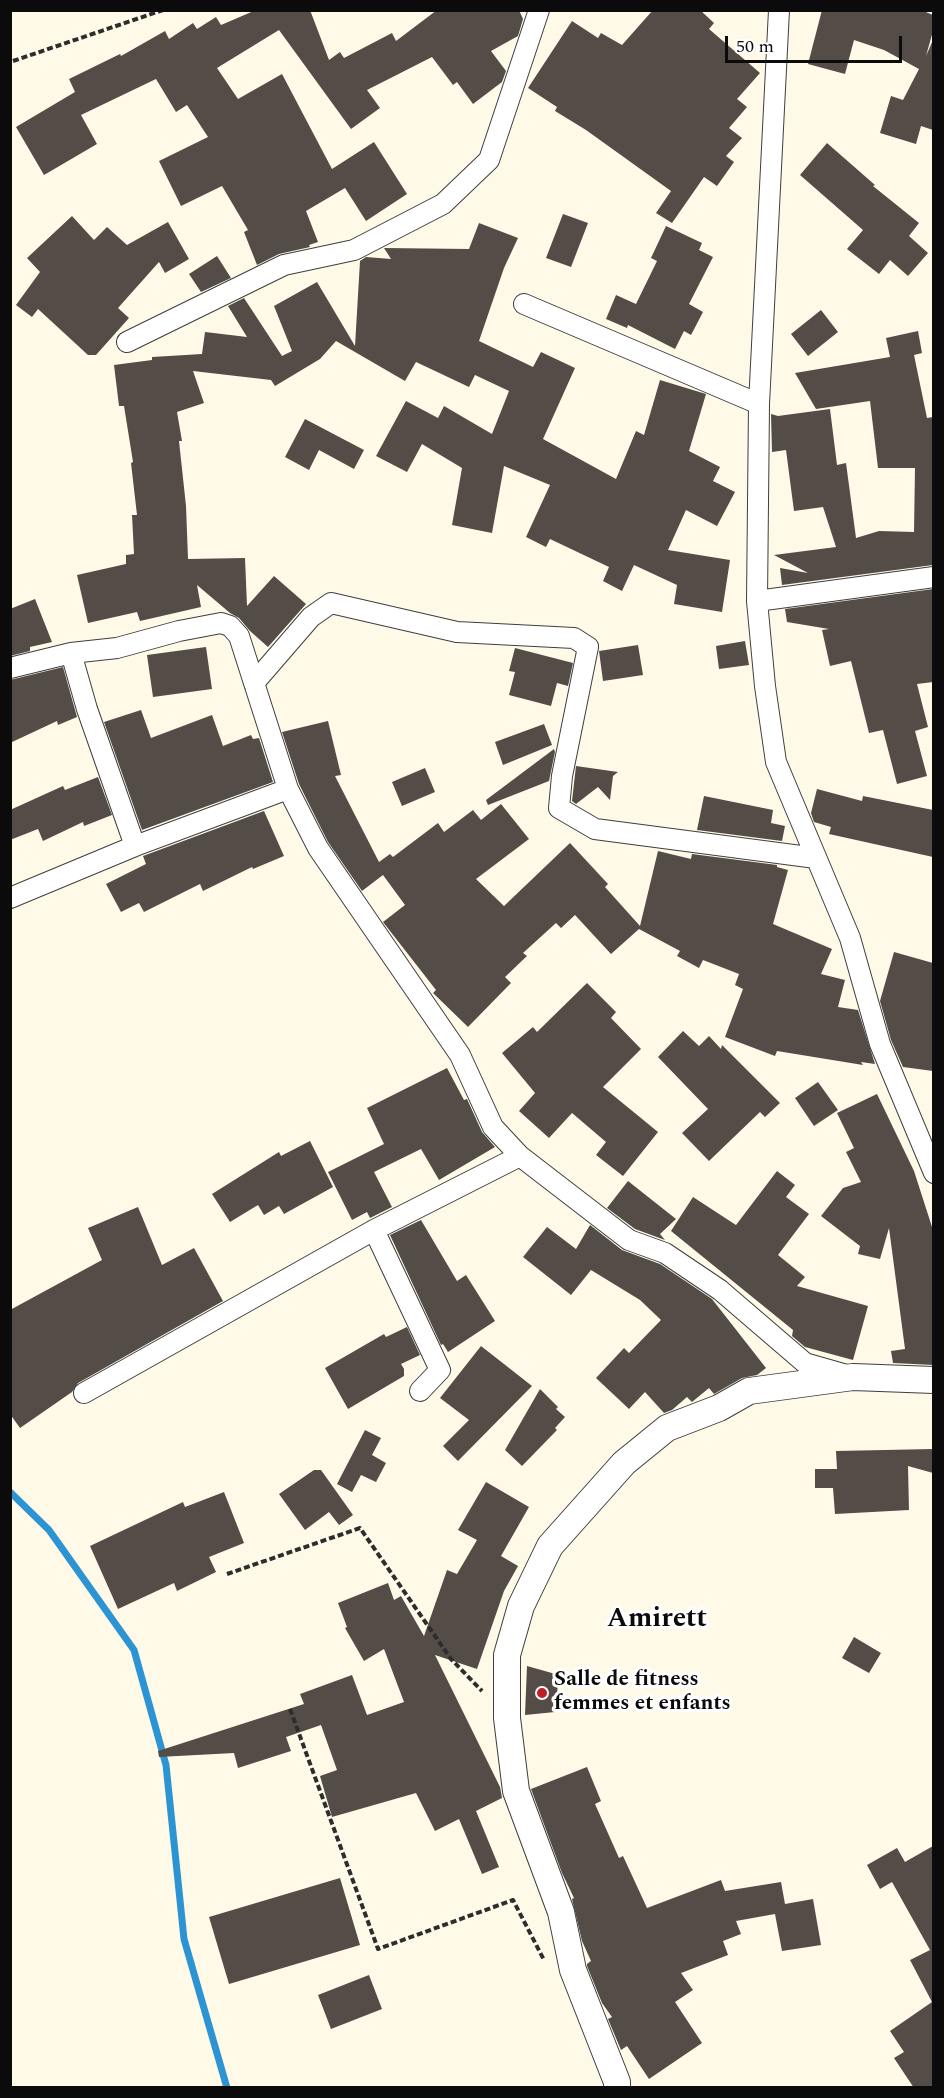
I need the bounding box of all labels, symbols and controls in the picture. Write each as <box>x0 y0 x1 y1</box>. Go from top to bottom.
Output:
scale bar <box>728 24 905 62</box>
text: 50 m <box>736 33 774 60</box>
district label: Amirett <box>607 1605 707 1637</box>
place label: Salle de fitness femmes et enfants <box>554 1668 731 1718</box>
marker: Salle de fitness femmes et enfants <box>535 1686 549 1700</box>

